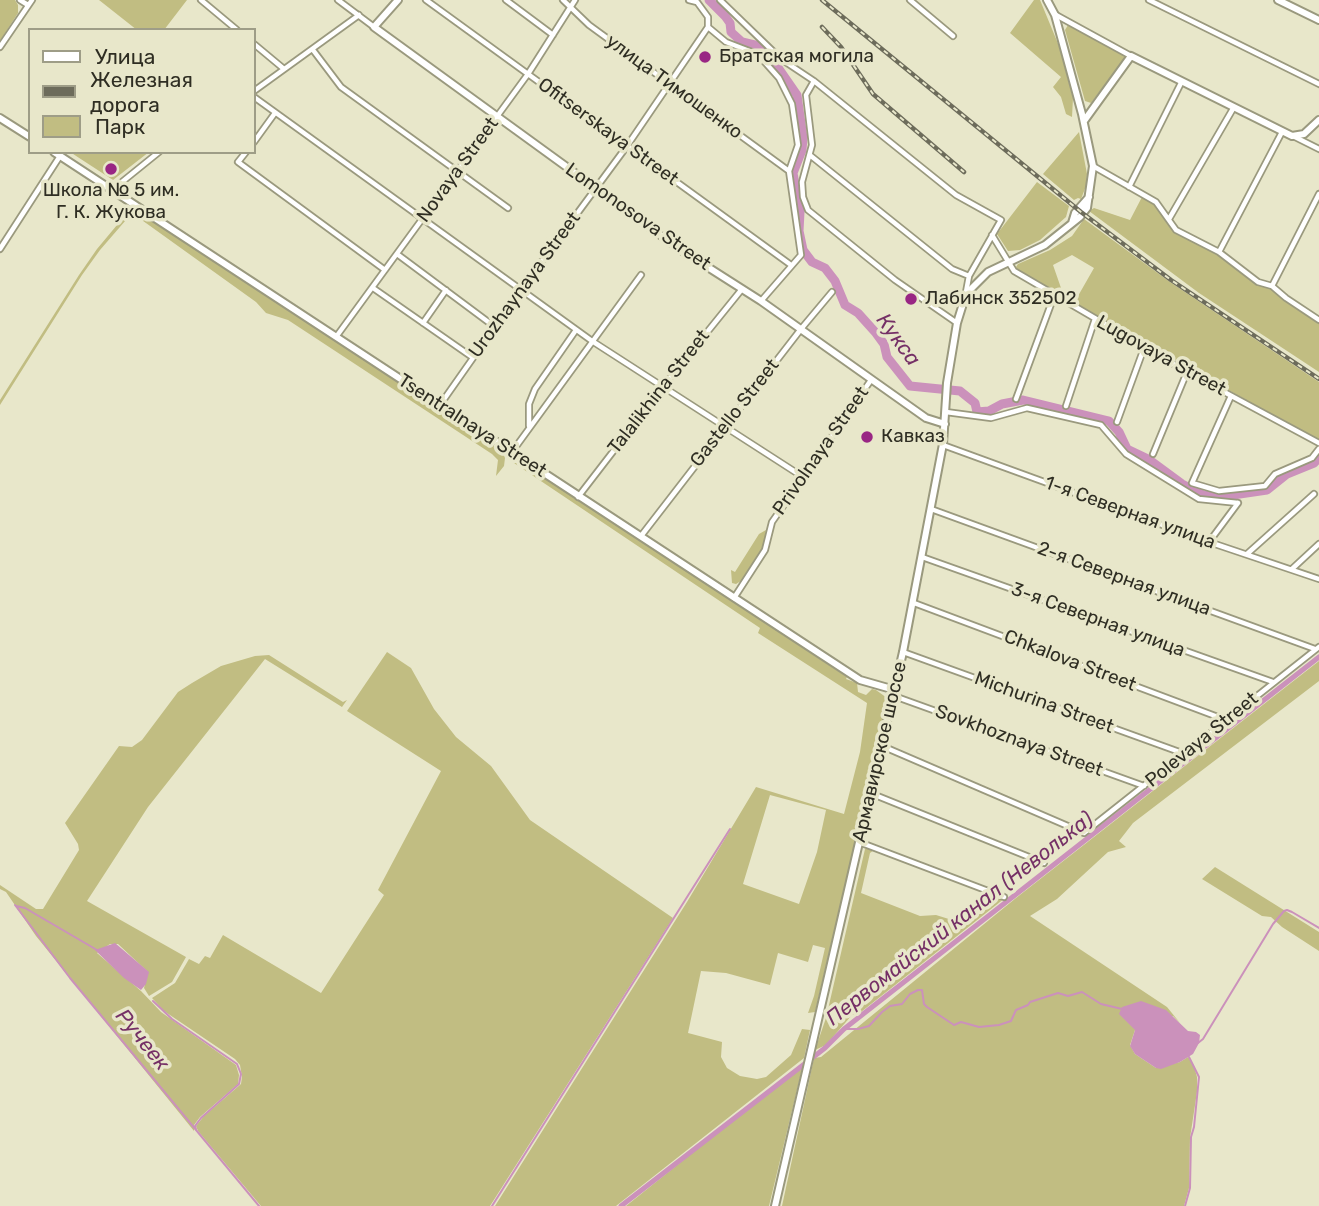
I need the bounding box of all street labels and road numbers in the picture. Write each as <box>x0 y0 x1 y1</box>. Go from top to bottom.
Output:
street label: улица Тимошенко <box>601 30 747 144</box>
street label: Ofitserskaya Street <box>533 73 683 191</box>
street label: Novaya Street <box>412 113 504 227</box>
street label: Lomonosova Street <box>561 158 715 276</box>
street label: Urozhaynaya Street <box>464 207 586 363</box>
street label: Lugovaya Street <box>1092 311 1230 401</box>
street label: Talalikhina Street <box>603 325 715 459</box>
street label: Gastello Street <box>686 354 784 472</box>
street label: Tsentralnaya Street <box>393 369 551 483</box>
street label: Privolnaya Street <box>768 382 874 520</box>
street label: 1-я Северная улица <box>1042 472 1218 554</box>
street label: 2-я Северная улица <box>1034 537 1214 621</box>
street label: 3-я Северная улица <box>1008 578 1188 662</box>
street label: Chkalova Street <box>1001 625 1139 697</box>
street label: Армавирское шоссе <box>848 659 912 845</box>
street label: Michurina Street <box>971 667 1117 739</box>
street label: Polevaya Street <box>1141 688 1263 792</box>
street label: Sovkhoznaya Street <box>932 700 1106 782</box>

